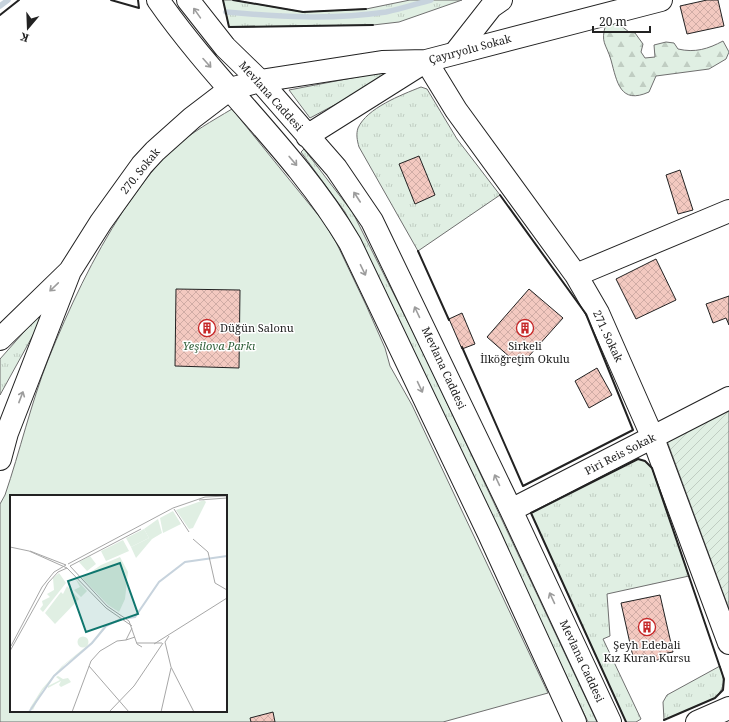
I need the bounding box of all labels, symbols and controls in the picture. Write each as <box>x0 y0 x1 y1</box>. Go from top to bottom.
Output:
north arrow <box>8 8 48 48</box>
one-way arrow <box>193 8 201 19</box>
scale bar <box>593 8 650 34</box>
text: 20 m <box>599 13 627 30</box>
text: K <box>17 29 31 46</box>
street label: Çayıryolu Sokak <box>427 30 513 67</box>
one-way arrow <box>202 58 211 69</box>
street label: Mevlana Caddesi <box>236 58 307 134</box>
street label: 270. Sokak <box>116 144 163 197</box>
one-way arrow <box>288 156 297 166</box>
one-way arrow <box>353 192 361 203</box>
one-way arrow <box>360 263 367 275</box>
one-way arrow <box>49 282 59 292</box>
one-way arrow <box>413 306 420 318</box>
street label: 271. Sokak <box>590 307 627 365</box>
building icon: Düğün Salonu <box>197 318 217 338</box>
building icon: Sirkeli İlköğretim Okulu <box>515 318 535 338</box>
place label: Düğün Salonu <box>220 320 294 335</box>
street label: Mevlana Caddesi <box>419 324 470 412</box>
park label: Yeşilova Parkı <box>183 338 256 353</box>
place label: Sirkeli İlköğretim Okulu <box>480 338 570 366</box>
one-way arrow <box>417 380 424 392</box>
one-way arrow <box>18 392 25 404</box>
street label: Piri Reis Sokak <box>582 429 658 478</box>
one-way arrow <box>493 474 500 486</box>
inset map <box>10 495 227 712</box>
one-way arrow <box>548 592 555 604</box>
street label: Mevlana Caddesi <box>557 617 608 705</box>
building icon: Şeyh Edebali Kız Kuran Kursu <box>637 617 657 637</box>
place label: Şeyh Edebali Kız Kuran Kursu <box>604 637 690 665</box>

